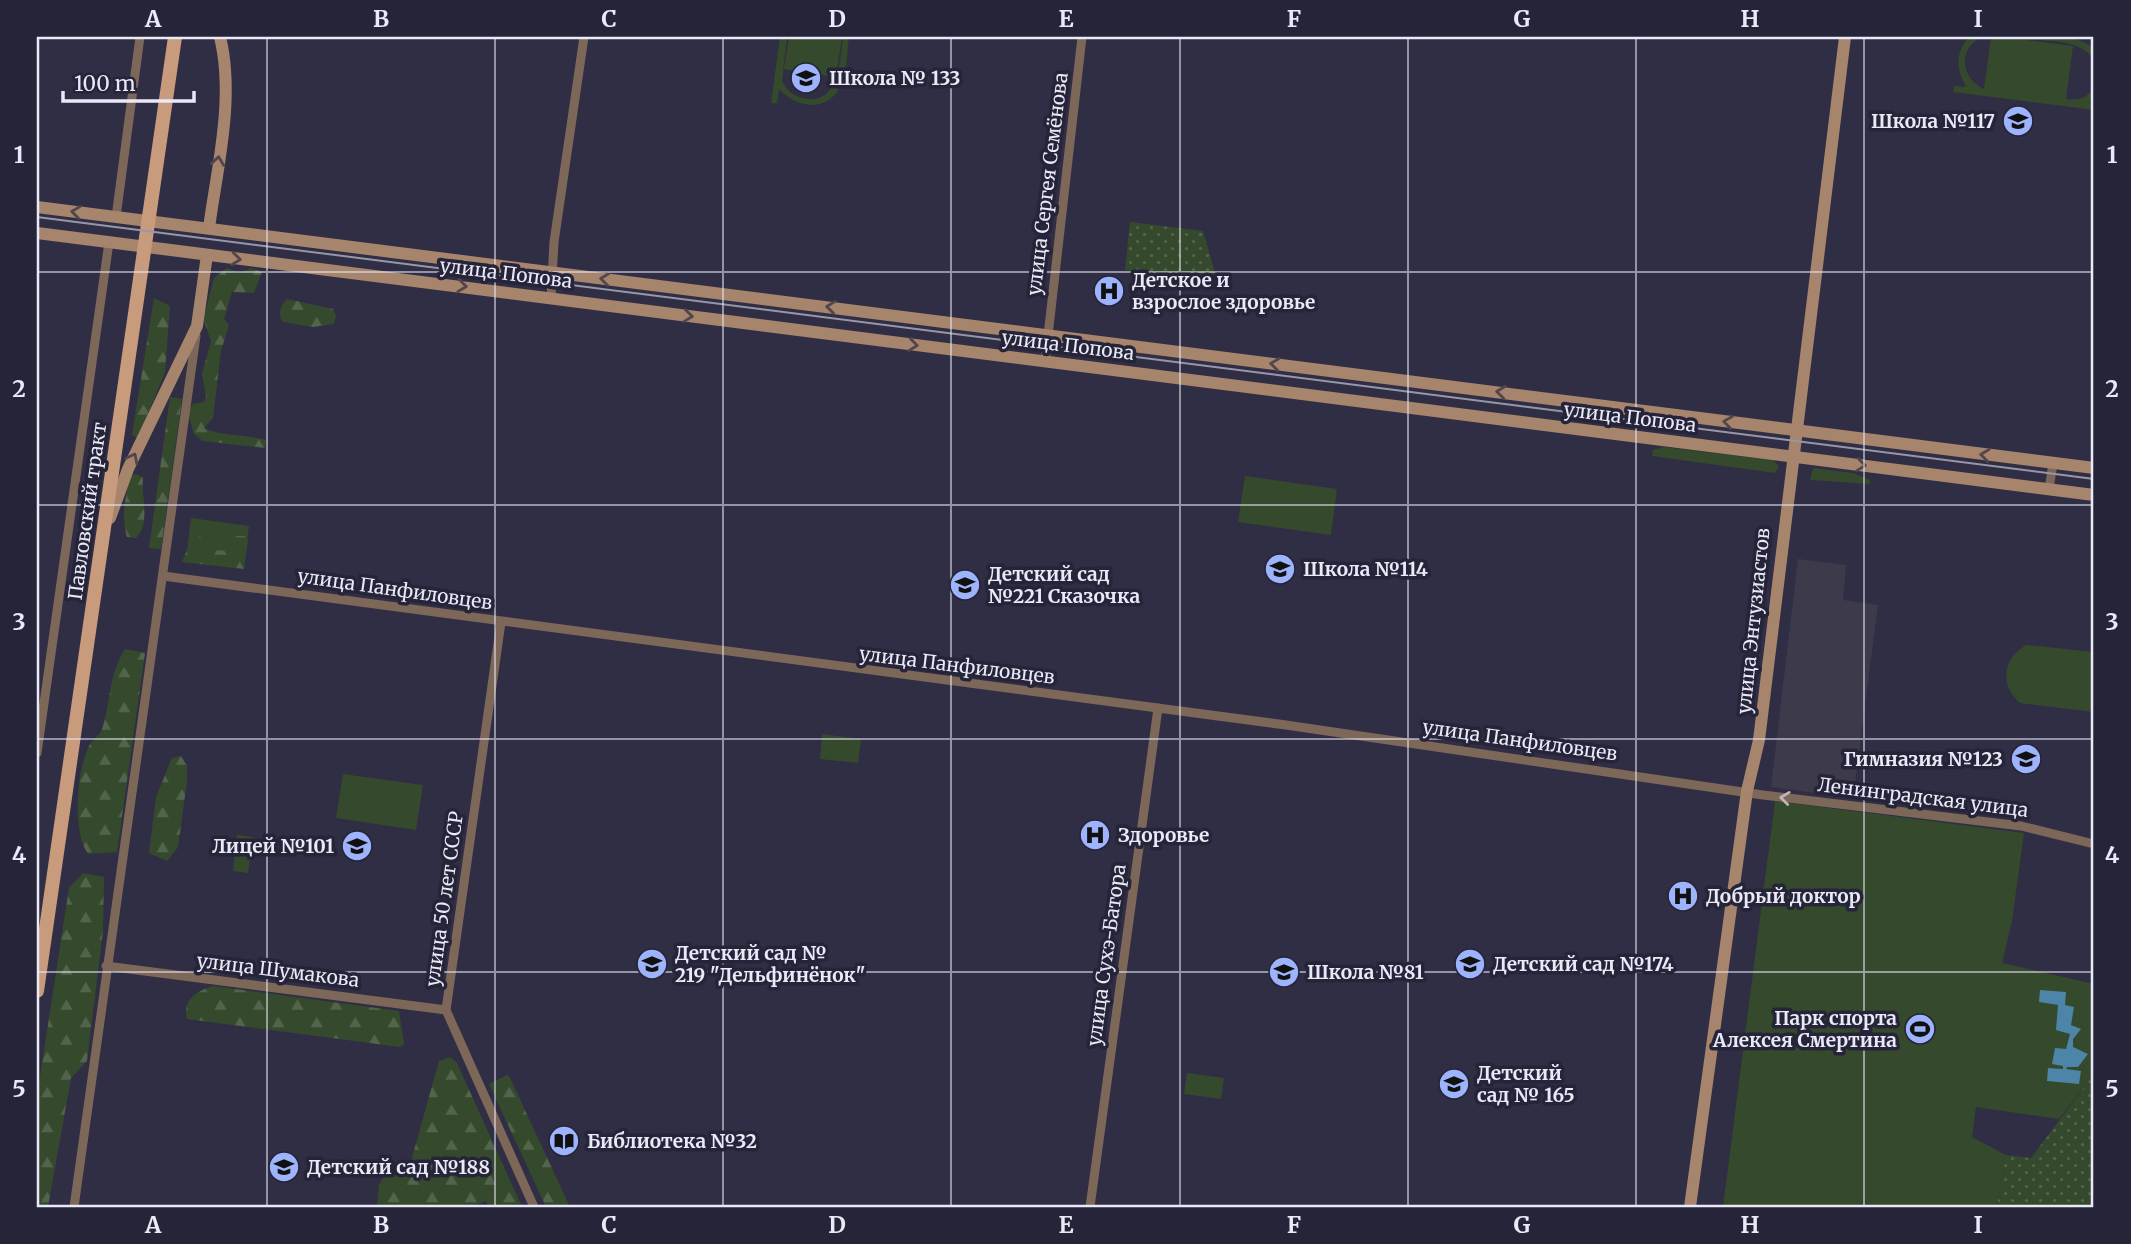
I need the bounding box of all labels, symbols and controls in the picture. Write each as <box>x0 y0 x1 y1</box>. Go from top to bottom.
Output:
text: A <box>144 4 162 33</box>
text: B <box>373 4 389 33</box>
text: C <box>601 4 617 33</box>
text: D <box>828 4 846 33</box>
text: E <box>1058 4 1074 33</box>
text: F <box>1287 4 1301 33</box>
text: G <box>1514 4 1531 33</box>
text: H <box>1741 4 1760 33</box>
text: I <box>1973 4 1983 33</box>
scale bar <box>63 60 194 104</box>
school or university icon: Школа № 133 <box>789 61 823 95</box>
place label: Школа № 133 <box>829 66 960 90</box>
text: 100 m <box>74 70 136 97</box>
street label: улица Сергея Семёнова <box>1021 71 1073 297</box>
school or university icon: Школа №117 <box>2001 104 2035 138</box>
place label: Школа №117 <box>1871 109 1995 133</box>
text: 1 <box>14 140 25 169</box>
text: 1 <box>2107 140 2118 169</box>
one-way arrow <box>211 155 226 167</box>
one-way arrow <box>71 204 82 219</box>
one-way arrow <box>230 251 242 266</box>
street label: улица Попова <box>438 253 574 293</box>
place label: Детское и взрослое здоровье <box>1132 268 1315 314</box>
one-way arrow <box>599 271 611 286</box>
hospital icon: Детское и взрослое здоровье <box>1092 274 1126 308</box>
one-way arrow <box>456 279 468 294</box>
one-way arrow <box>825 300 837 315</box>
one-way arrow <box>682 308 693 323</box>
street label: улица Попова <box>1000 325 1136 365</box>
one-way arrow <box>907 337 919 352</box>
one-way arrow <box>1270 357 1281 372</box>
text: 2 <box>12 374 26 403</box>
text: 2 <box>2105 374 2119 403</box>
one-way arrow <box>1495 385 1507 400</box>
street label: улица Попова <box>1562 397 1698 437</box>
one-way arrow <box>1722 414 1734 429</box>
street label: Павловский тракт <box>63 421 111 601</box>
one-way arrow <box>1979 447 1991 462</box>
one-way arrow <box>125 453 139 465</box>
one-way arrow <box>1855 458 1866 473</box>
street label: улица Энтузиастов <box>1731 527 1775 715</box>
school or university icon: Школа №114 <box>1263 552 1297 586</box>
place label: Школа №114 <box>1303 557 1428 581</box>
place label: Детский сад №221 Сказочка <box>988 562 1140 608</box>
street label: улица Панфиловцев <box>296 563 494 615</box>
school or university icon: Детский сад №221 Сказочка <box>948 568 982 602</box>
text: 3 <box>12 607 26 636</box>
text: 3 <box>2105 607 2119 636</box>
street label: улица Панфиловцев <box>858 641 1056 689</box>
street label: улица Панфиловцев <box>1421 714 1619 766</box>
school or university icon: Гимназия №123 <box>2009 742 2043 776</box>
place label: Гимназия №123 <box>1844 747 2003 771</box>
street label: Ленинградская улица <box>1816 772 2030 822</box>
one-way arrow <box>1779 790 1791 805</box>
street label: улица 50 лет СССР <box>420 810 468 988</box>
hospital icon: Здоровье <box>1078 818 1112 852</box>
place label: Здоровье <box>1118 823 1209 847</box>
school or university icon: Лицей №101 <box>340 829 374 863</box>
place label: Лицей №101 <box>212 834 334 858</box>
text: 4 <box>12 840 27 869</box>
text: 4 <box>2105 840 2120 869</box>
street label: улица Сухэ-Батора <box>1081 862 1131 1048</box>
hospital icon: Добрый доктор <box>1666 879 1700 913</box>
place label: Добрый доктор <box>1706 884 1861 908</box>
place label: Детский сад № 219 "Дельфинёнок" <box>675 941 865 987</box>
school or university icon: Детский сад № 219 "Дельфинёнок" <box>635 947 669 981</box>
school or university icon: Детский сад №174 <box>1453 947 1487 981</box>
street label: улица Шумакова <box>195 948 361 992</box>
place label: Детский сад №174 <box>1493 952 1674 976</box>
school or university icon: Школа №81 <box>1267 955 1301 989</box>
place label: Школа №81 <box>1307 960 1424 984</box>
place label: Парк спорта Алексея Смертина <box>1712 1006 1897 1052</box>
sports icon: Парк спорта Алексея Смертина <box>1903 1012 1937 1046</box>
place label: Детский сад № 165 <box>1477 1061 1575 1107</box>
school or university icon: Детский сад № 165 <box>1437 1067 1471 1101</box>
text: 5 <box>12 1074 26 1103</box>
text: 5 <box>2105 1074 2119 1103</box>
library icon: Библиотека №32 <box>547 1124 581 1158</box>
place label: Библиотека №32 <box>587 1129 757 1153</box>
school or university icon: Детский сад №188 <box>267 1150 301 1184</box>
place label: Детский сад №188 <box>307 1155 490 1179</box>
text: A <box>144 1210 162 1239</box>
text: B <box>373 1210 389 1239</box>
text: C <box>601 1210 617 1239</box>
text: D <box>828 1210 846 1239</box>
text: E <box>1058 1210 1074 1239</box>
text: F <box>1287 1210 1301 1239</box>
text: G <box>1514 1210 1531 1239</box>
text: H <box>1741 1210 1760 1239</box>
text: I <box>1973 1210 1983 1239</box>

